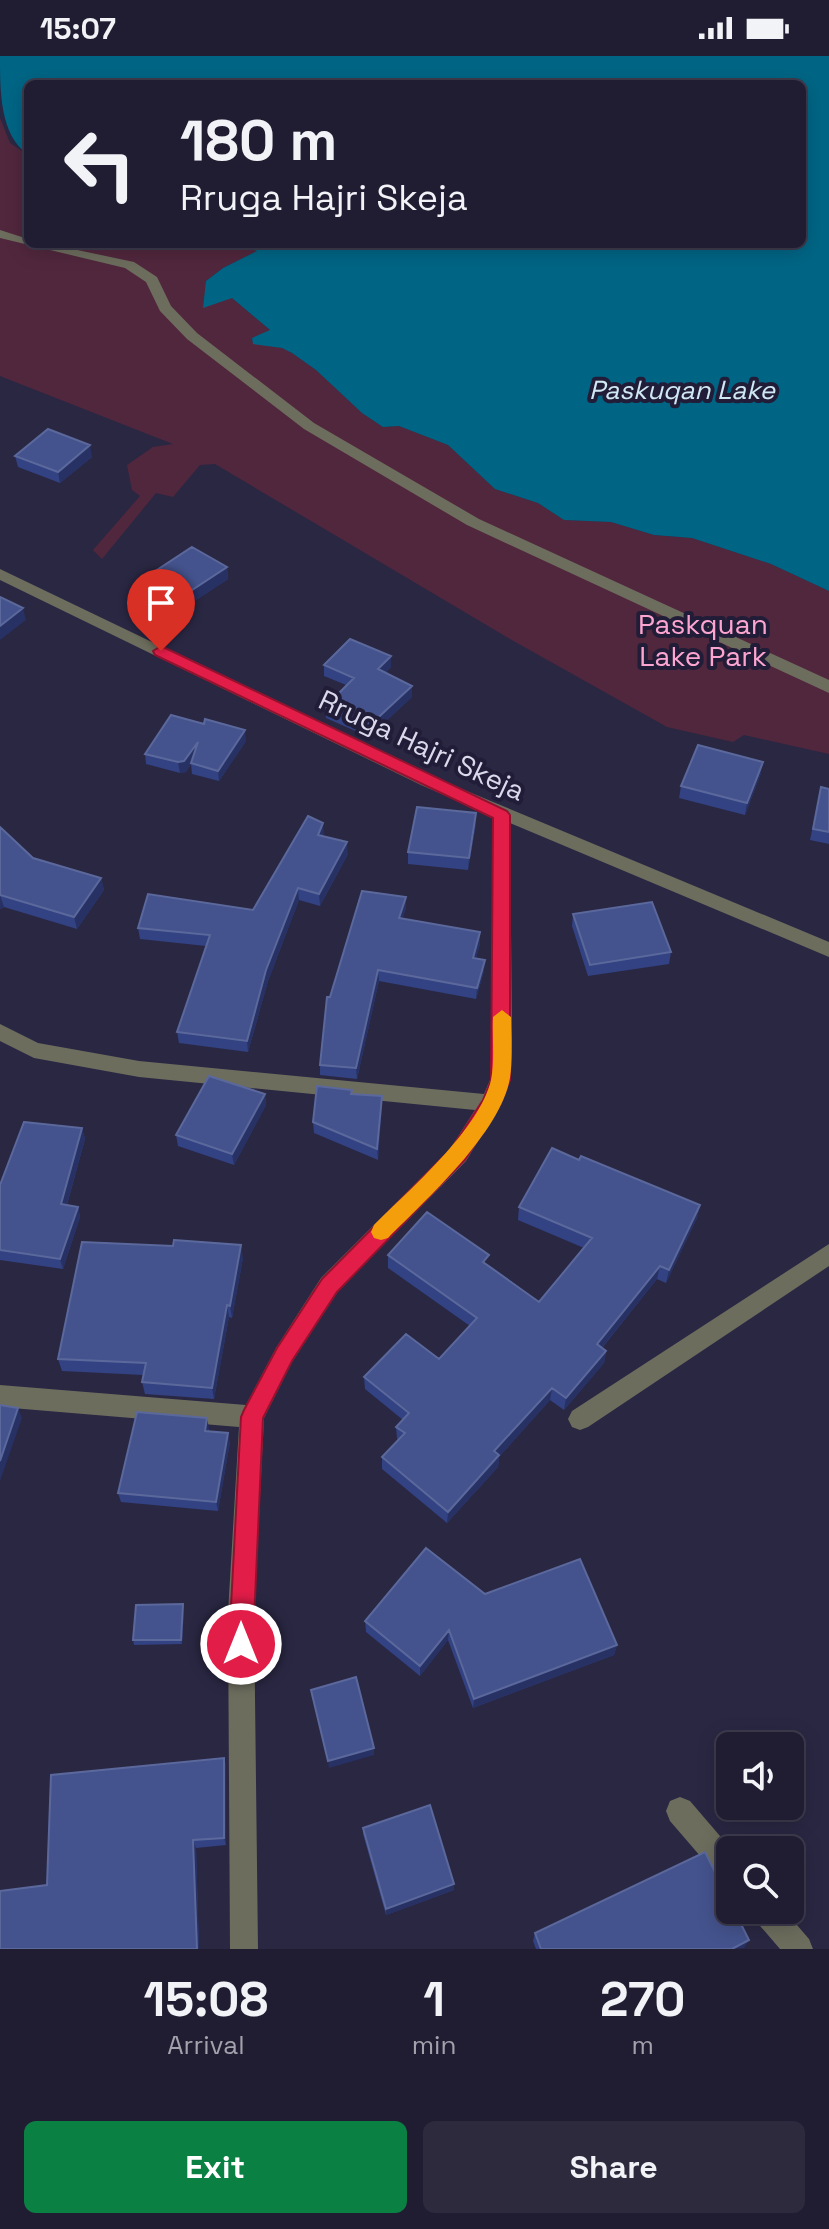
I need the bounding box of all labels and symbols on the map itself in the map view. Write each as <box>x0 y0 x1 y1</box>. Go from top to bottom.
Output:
water label: Paskuqan Lake <box>589 373 777 407</box>
pin <box>127 569 195 651</box>
park label: Paskquan Lake Park <box>638 606 768 674</box>
street label: Rruga Hajri Skeja <box>313 681 531 809</box>
position arrow <box>199 1602 283 1686</box>

